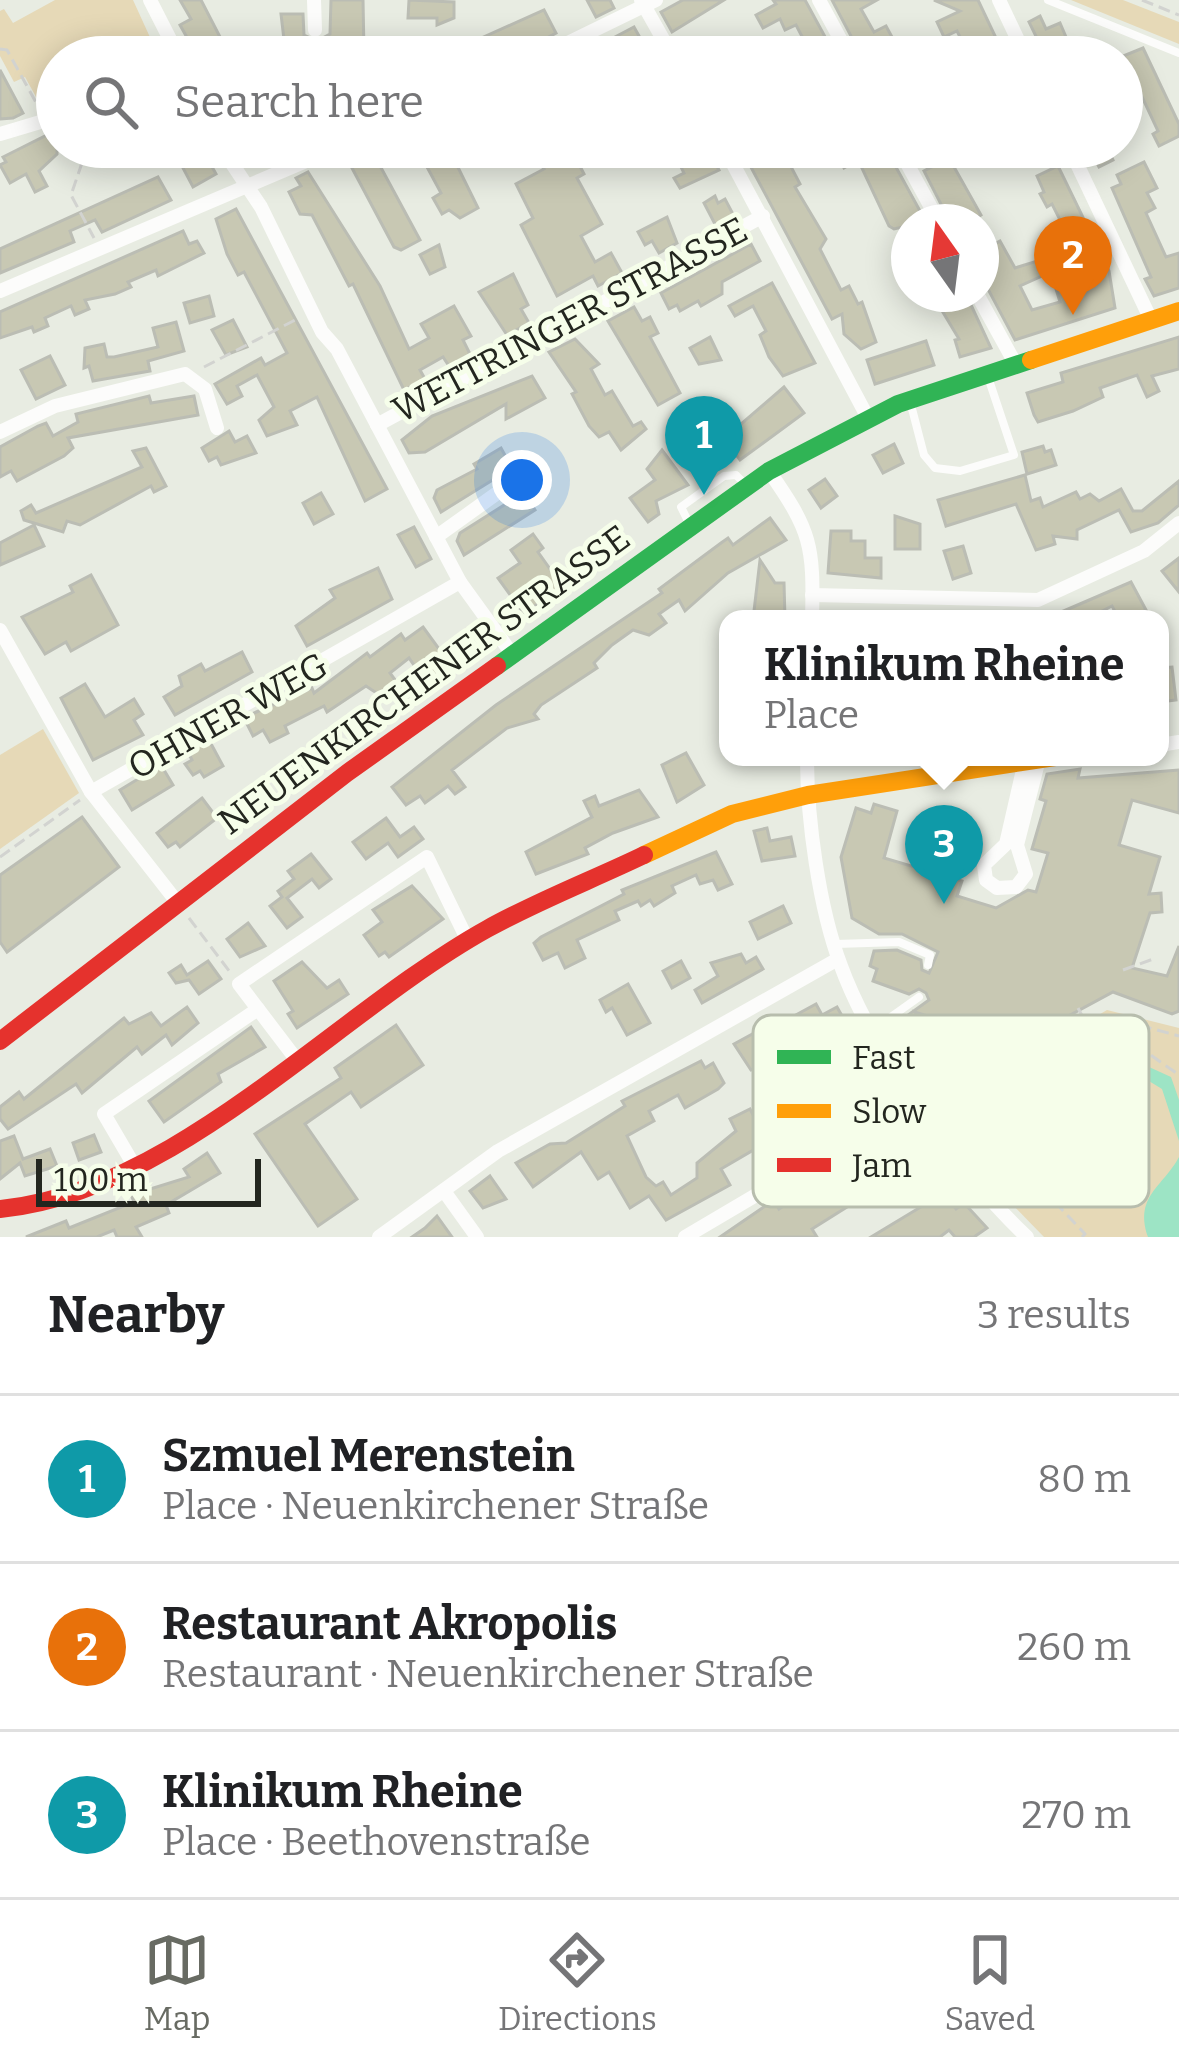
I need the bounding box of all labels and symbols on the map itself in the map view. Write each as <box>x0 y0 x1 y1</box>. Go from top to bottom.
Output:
north arrow <box>891 204 999 312</box>
street label: WETTRINGER STRASSE <box>385 208 755 432</box>
pin: 2 <box>1034 216 1112 315</box>
pin: 1 <box>665 396 743 495</box>
your location <box>492 450 552 510</box>
street label: NEUENKIRCHENER STRASSE <box>210 516 638 844</box>
street label: OHNER WEG <box>121 643 335 789</box>
pin: 3 <box>905 805 983 904</box>
legend <box>753 1015 1149 1207</box>
text: Fast <box>852 1038 915 1078</box>
text: Slow <box>852 1092 927 1132</box>
text: Jam <box>851 1146 912 1186</box>
scale bar <box>36 1153 261 1206</box>

